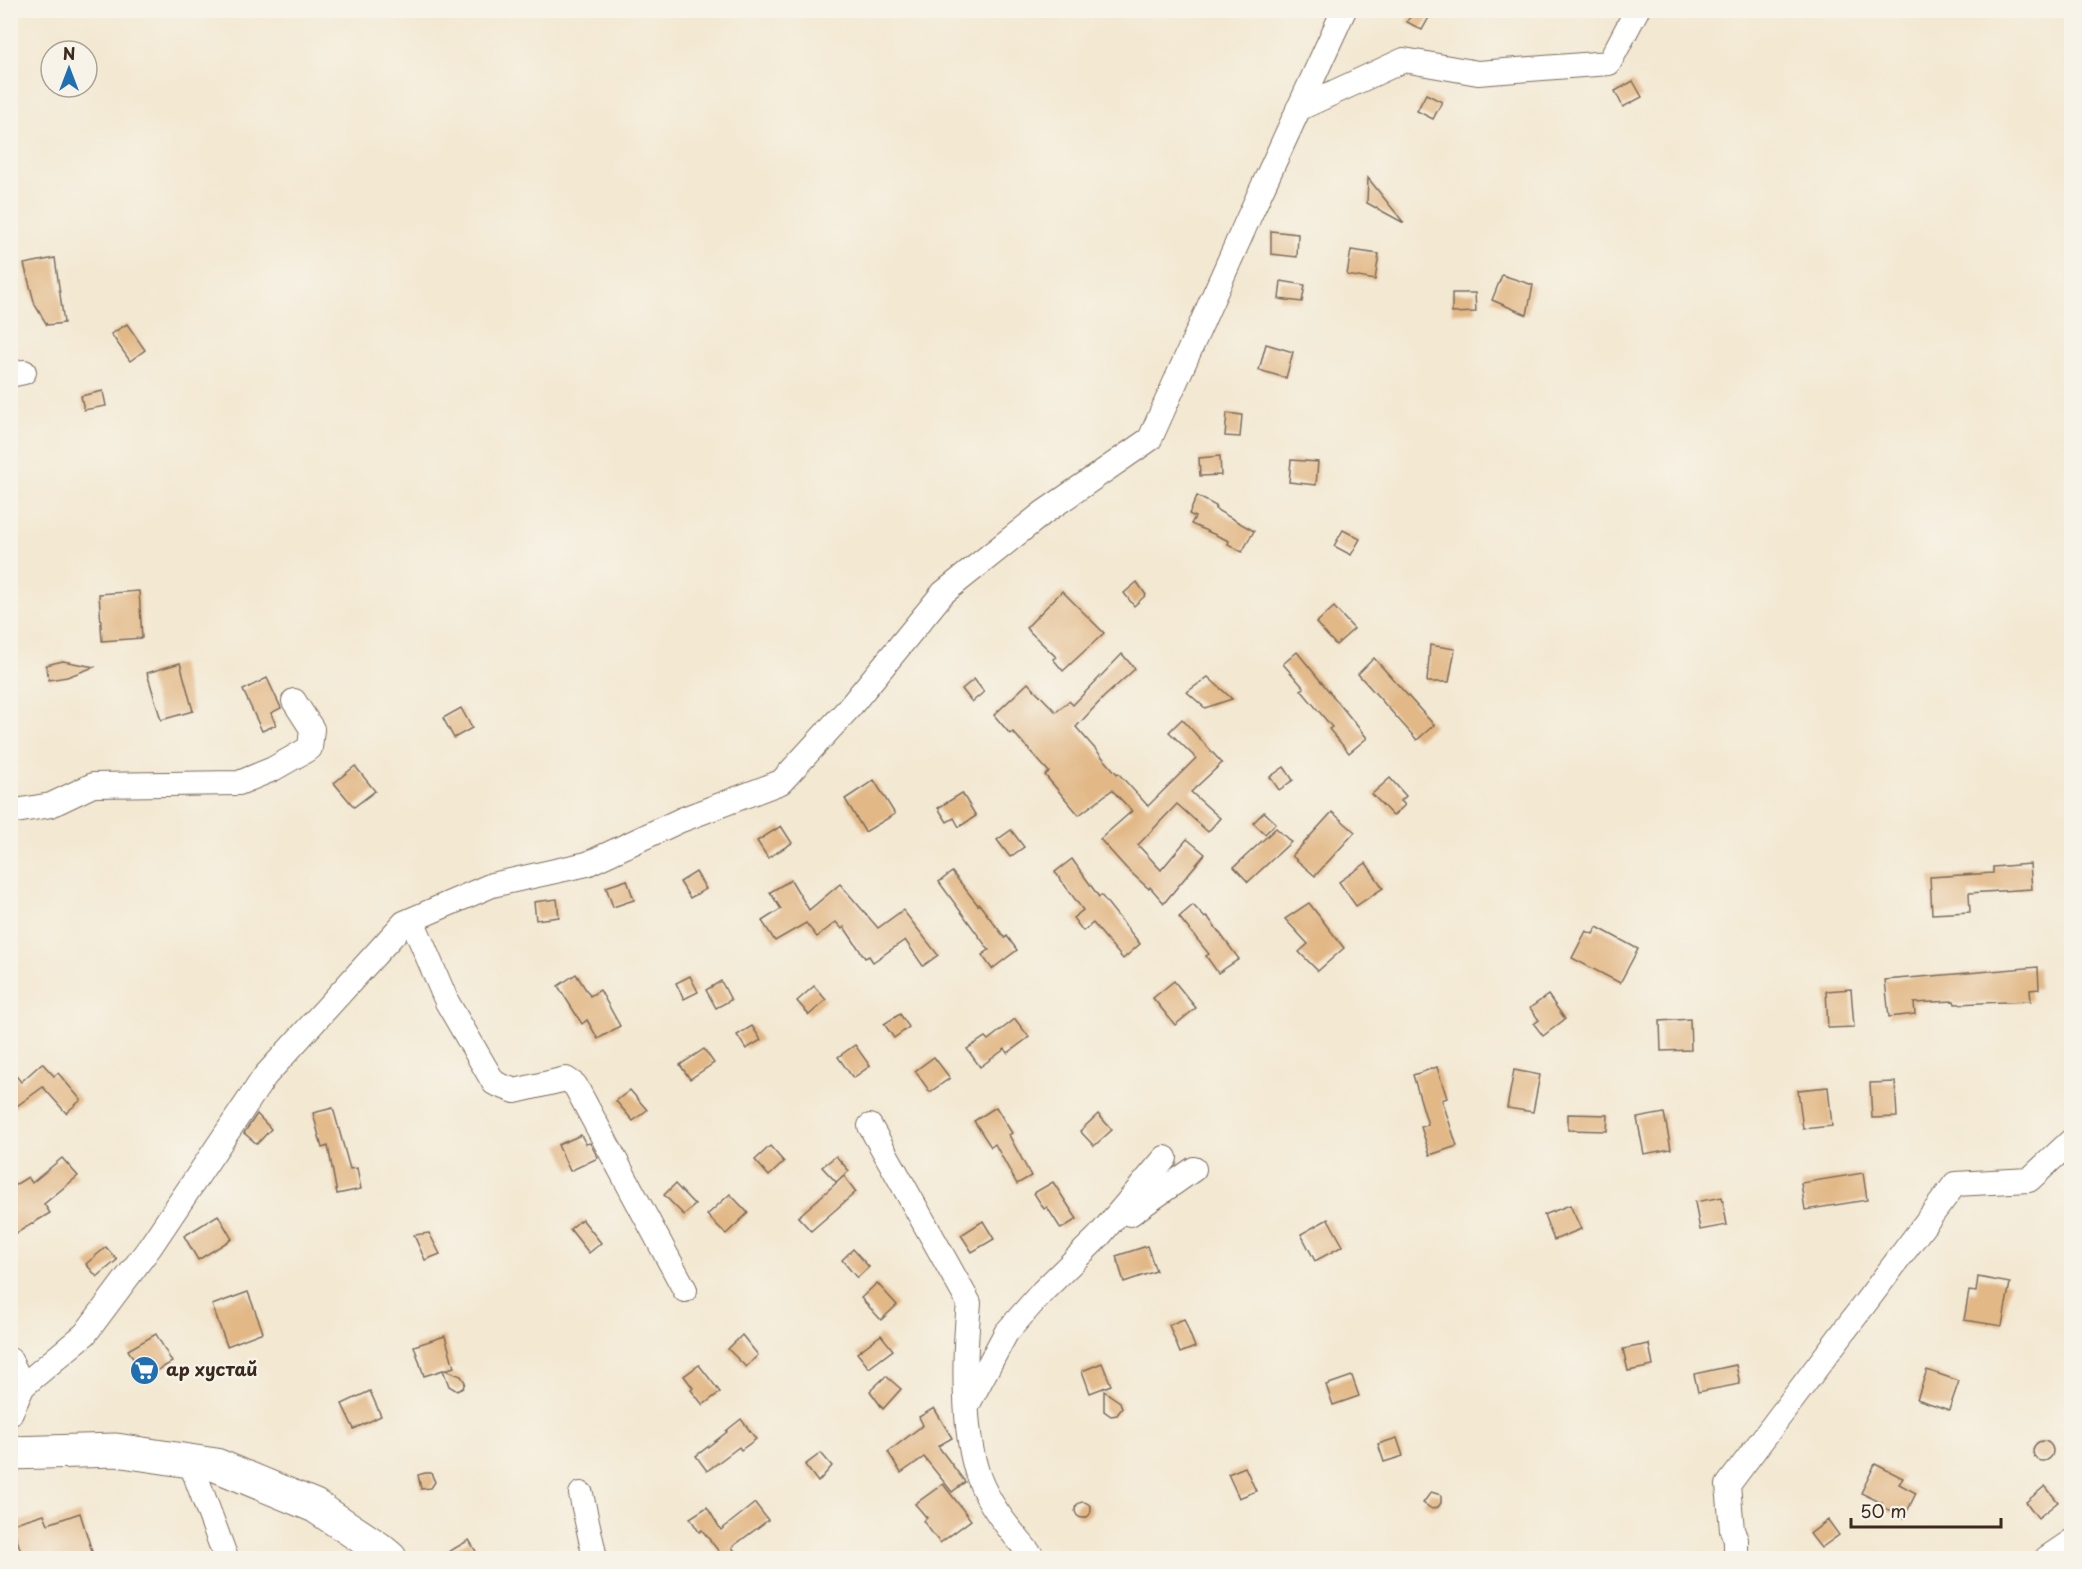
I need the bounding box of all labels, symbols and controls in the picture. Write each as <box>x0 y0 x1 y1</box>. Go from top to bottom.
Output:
north arrow <box>39 39 99 99</box>
text: N <box>63 41 75 65</box>
supermarket icon: ар хустай <box>129 1354 161 1386</box>
place label: ар хустай <box>166 1355 258 1382</box>
scale bar <box>1851 1491 2001 1529</box>
text: 50 m <box>1860 1497 1907 1524</box>

